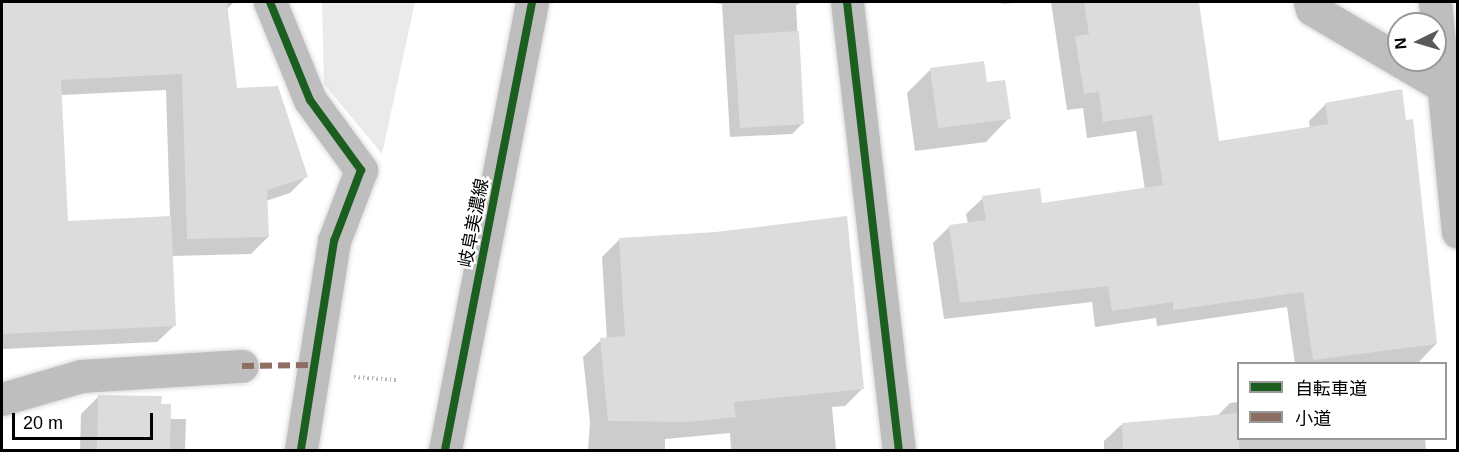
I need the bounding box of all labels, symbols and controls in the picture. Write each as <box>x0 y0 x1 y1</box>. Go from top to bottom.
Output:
north arrow <box>1387 12 1447 72</box>
text: N <box>1392 37 1410 50</box>
street label: 岐阜美濃線 <box>455 177 493 269</box>
legend <box>1237 362 1447 440</box>
text: 自転車道 <box>1295 379 1367 399</box>
scale bar <box>15 401 156 439</box>
text: 小道 <box>1295 409 1331 429</box>
text: 20 m <box>23 413 63 433</box>

